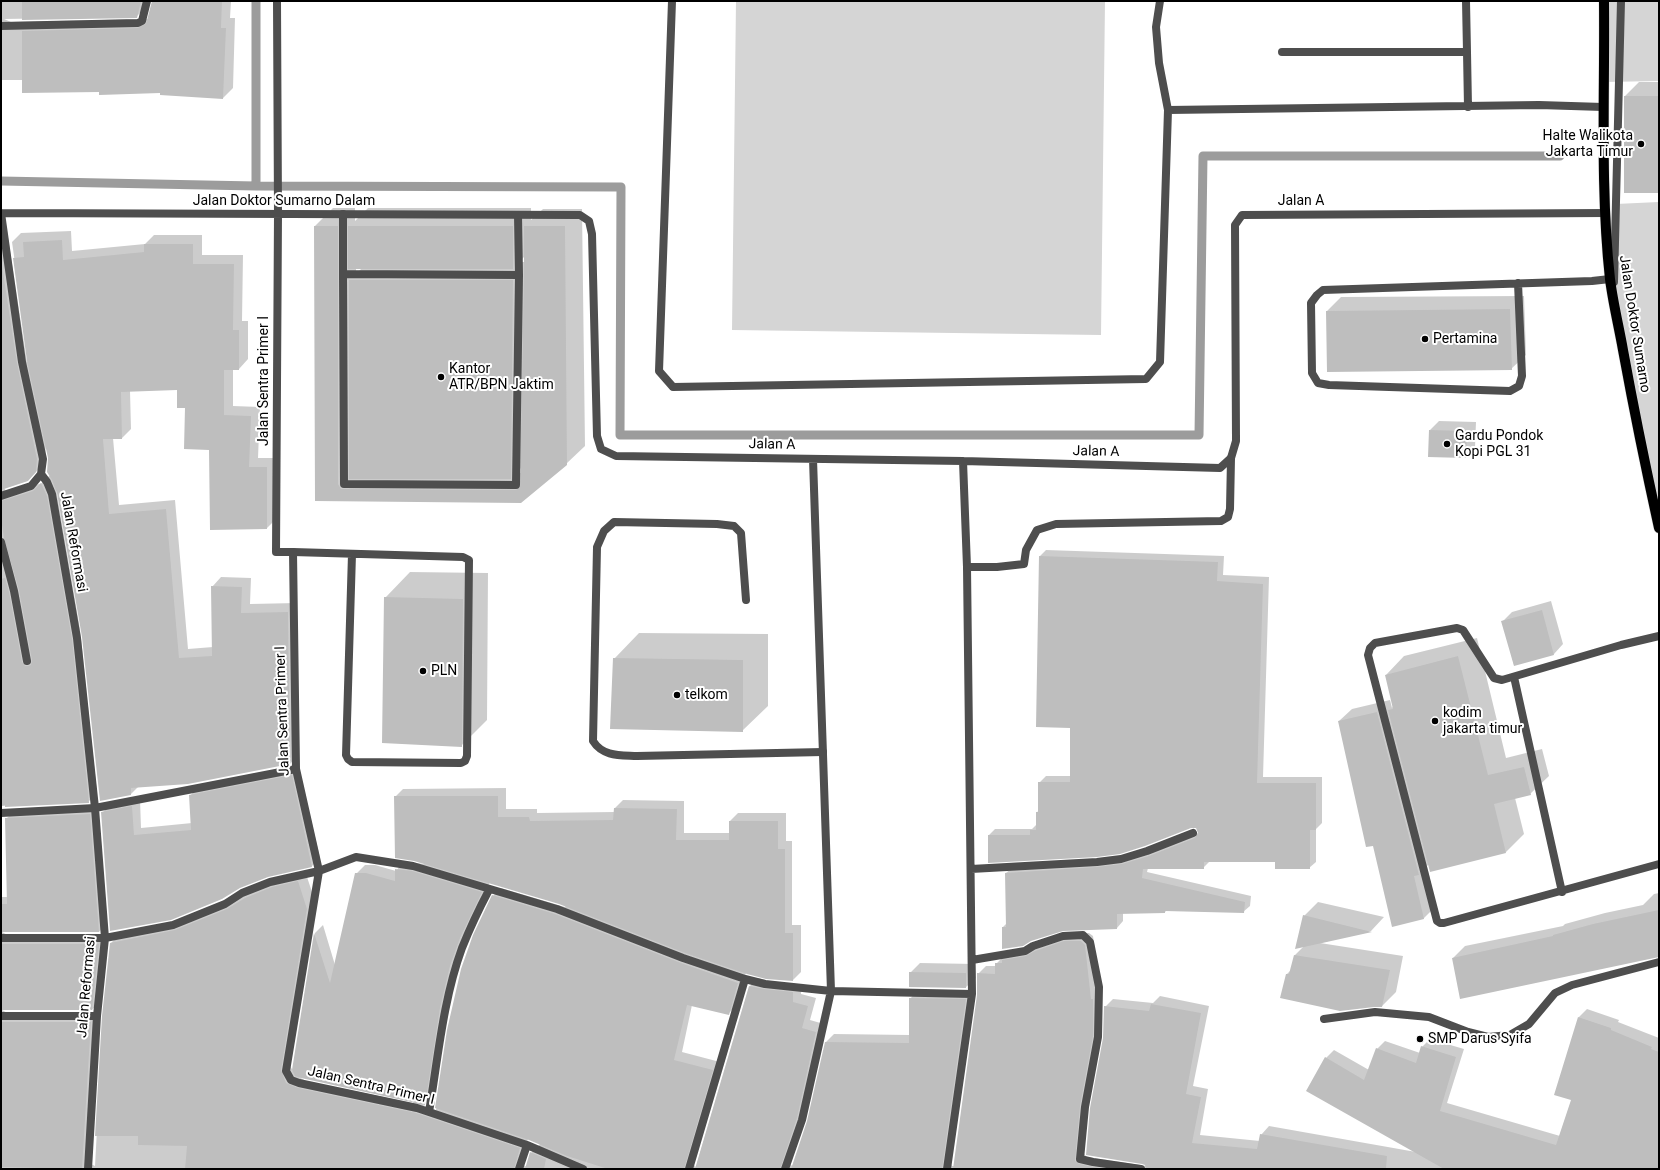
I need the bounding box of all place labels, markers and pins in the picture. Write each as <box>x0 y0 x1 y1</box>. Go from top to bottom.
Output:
place label: Halte Walikota Jakarta Timur <box>1543 128 1633 160</box>
marker: Halte Walikota Jakarta Timur <box>1636 139 1646 149</box>
place label: Pertamina <box>1433 331 1497 347</box>
marker: Pertamina <box>1420 334 1430 344</box>
place label: Kantor ATR/BPN Jaktim <box>449 361 554 394</box>
marker: Kantor ATR/BPN Jaktim <box>436 372 446 382</box>
place label: Gardu Pondok Kopi PGL 31 <box>1455 428 1543 460</box>
marker: Gardu Pondok Kopi PGL 31 <box>1442 439 1452 449</box>
place label: PLN <box>431 663 457 679</box>
marker: PLN <box>418 666 428 676</box>
place label: telkom <box>685 687 728 703</box>
marker: telkom <box>672 690 682 700</box>
place label: kodim jakarta timur <box>1443 705 1522 738</box>
marker: kodim jakarta timur <box>1430 716 1440 726</box>
place label: SMP Darus Syifa <box>1428 1031 1532 1047</box>
marker: SMP Darus Syifa <box>1415 1034 1425 1044</box>

